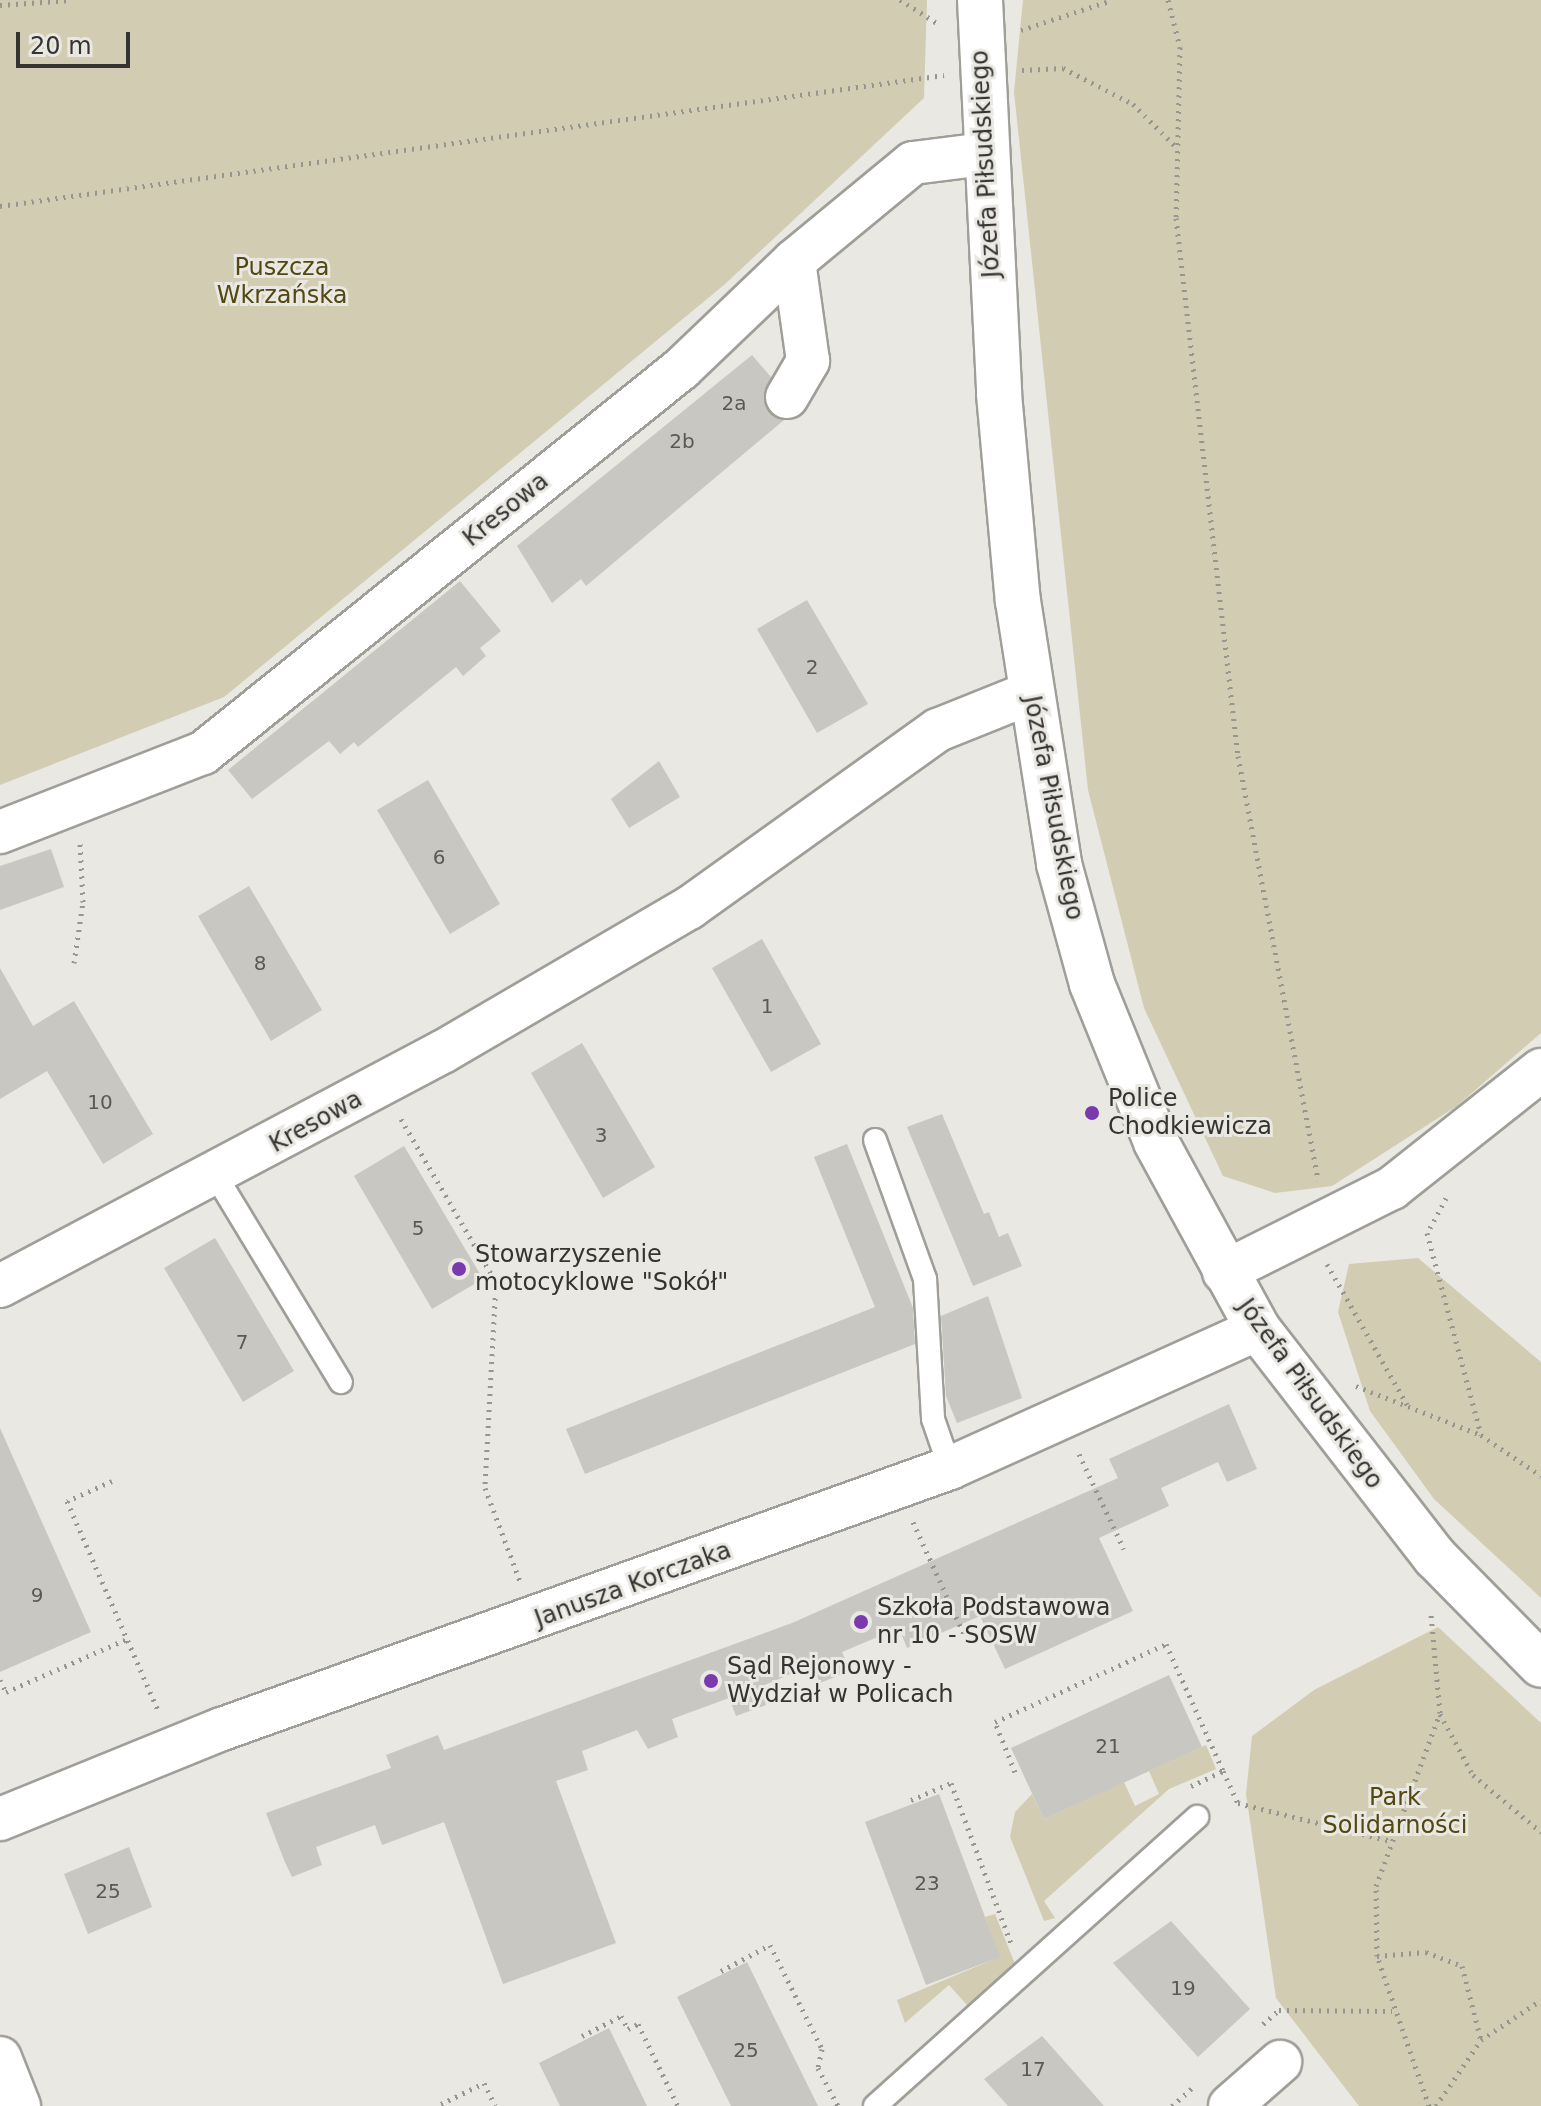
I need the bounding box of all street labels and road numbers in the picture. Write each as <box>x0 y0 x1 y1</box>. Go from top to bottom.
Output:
street label: Józefa Piłsudskiego <box>966 49 1006 279</box>
street label: Kresowa <box>458 467 554 553</box>
street label: Józefa Piłsudskiego <box>1017 693 1089 923</box>
street label: Kresowa <box>265 1085 367 1159</box>
street label: Józefa Piłsudskiego <box>1231 1293 1389 1495</box>
street label: Janusza Korczaka <box>531 1536 735 1634</box>

